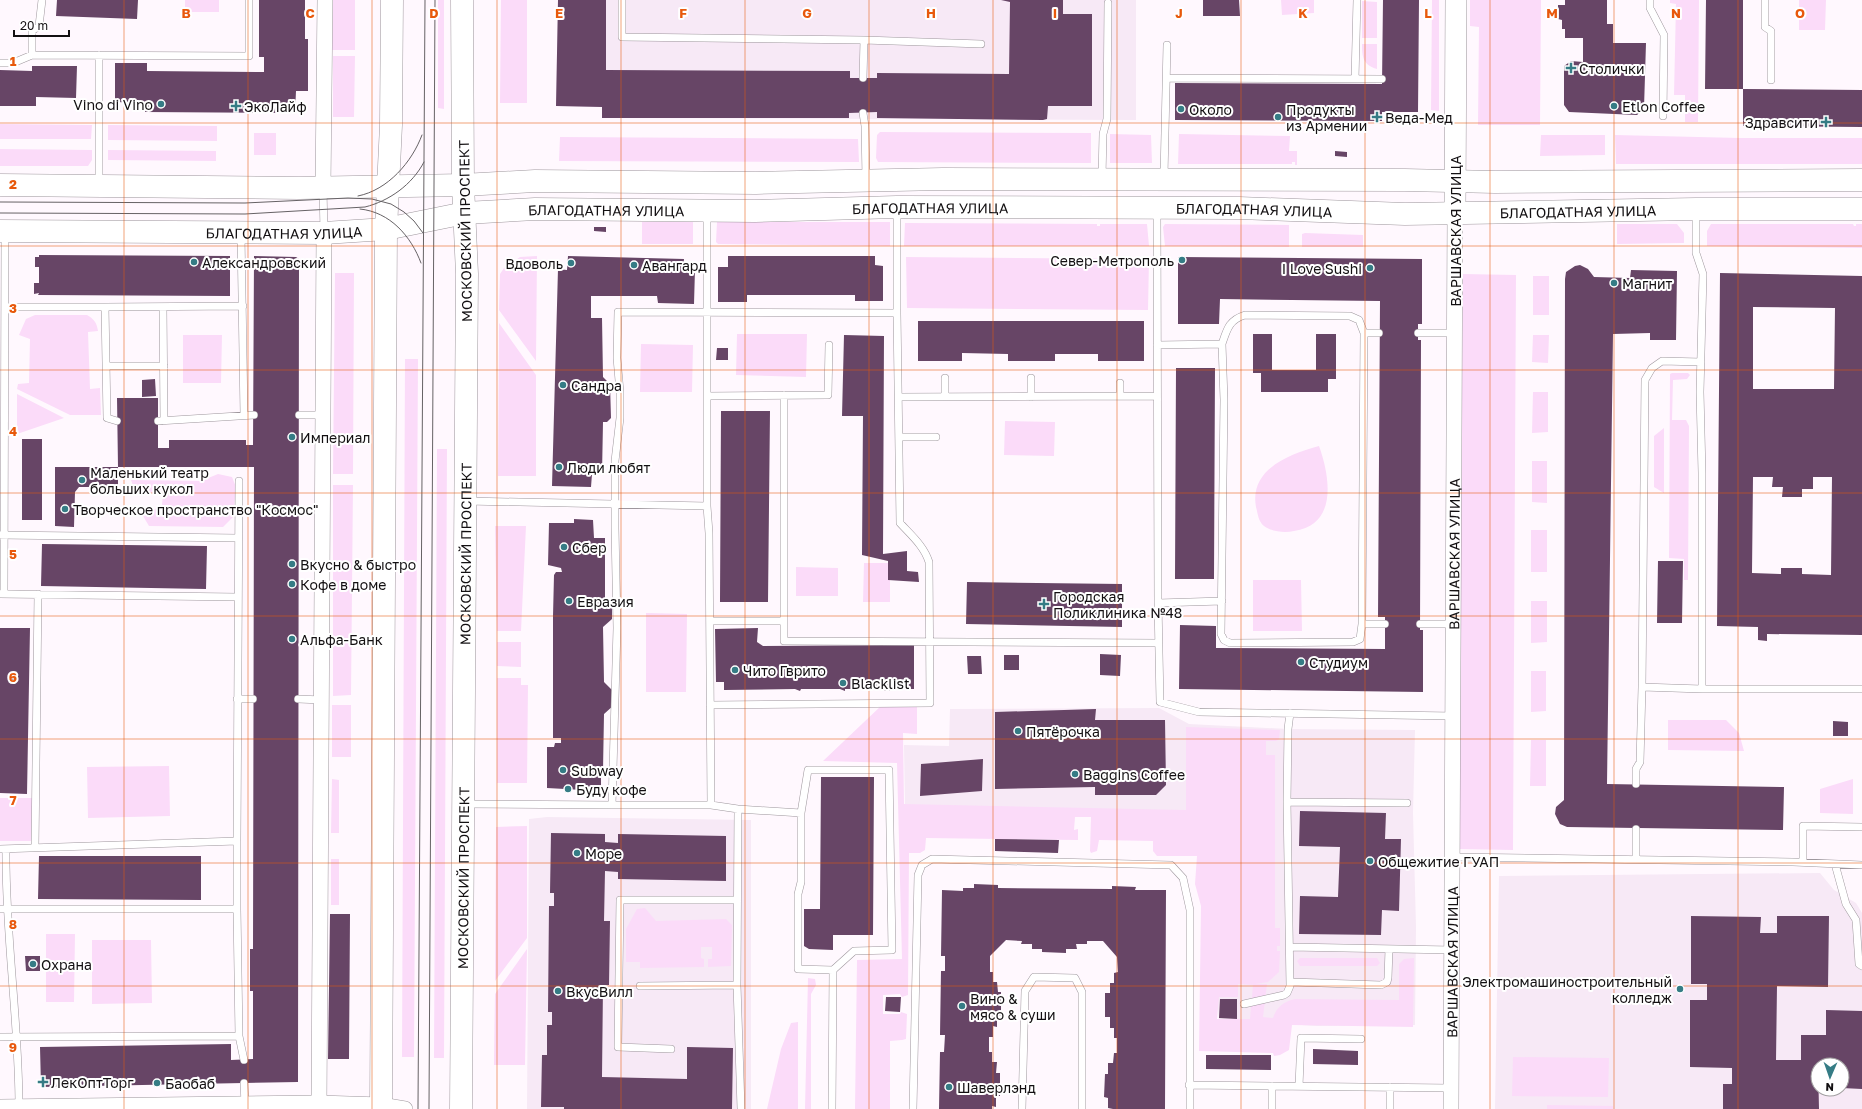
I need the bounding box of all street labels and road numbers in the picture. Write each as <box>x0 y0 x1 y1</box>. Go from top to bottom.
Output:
street label: МОСКОВСКИЙ ПРОСПЕКТ <box>455 139 475 322</box>
street label: ВАРШАВСКАЯ УЛИЦА <box>1447 155 1464 307</box>
street label: БЛАГОДАТНАЯ УЛИЦА <box>852 198 1009 217</box>
street label: БЛАГОДАТНАЯ УЛИЦА <box>1176 199 1333 220</box>
street label: БЛАГОДАТНАЯ УЛИЦА <box>527 200 685 219</box>
street label: БЛАГОДАТНАЯ УЛИЦА <box>1499 201 1657 221</box>
street label: БЛАГОДАТНАЯ УЛИЦА <box>206 222 363 242</box>
street label: МОСКОВСКИЙ ПРОСПЕКТ <box>456 462 474 645</box>
street label: ВАРШАВСКАЯ УЛИЦА <box>1445 477 1462 630</box>
street label: МОСКОВСКИЙ ПРОСПЕКТ <box>454 786 472 969</box>
street label: ВАРШАВСКАЯ УЛИЦА <box>1443 885 1460 1038</box>

